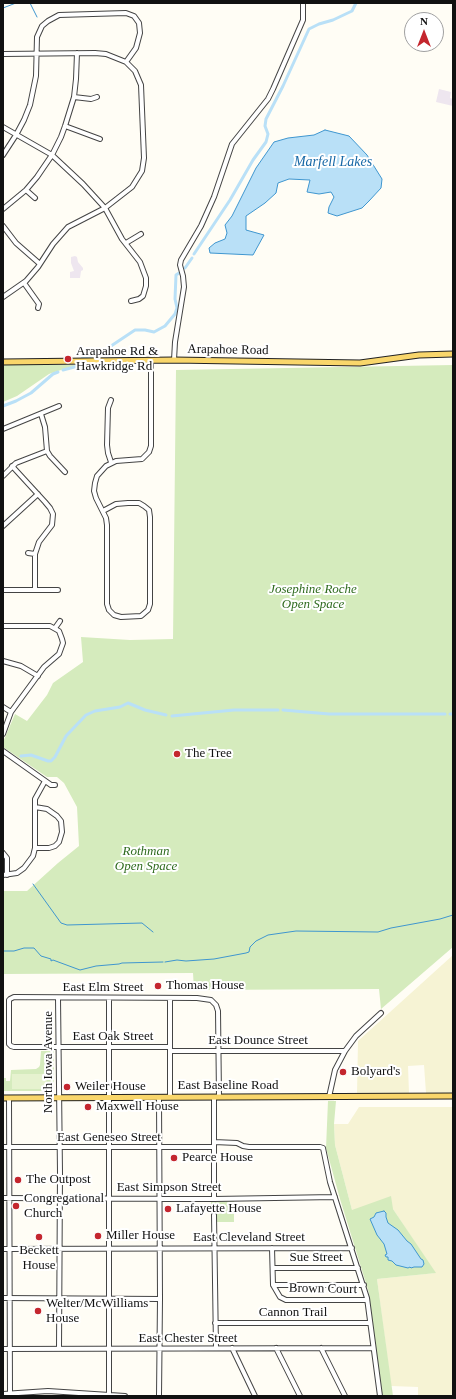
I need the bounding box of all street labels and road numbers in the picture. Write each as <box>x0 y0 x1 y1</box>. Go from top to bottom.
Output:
street label: Arapahoe Road <box>187 341 269 359</box>
street label: East Elm Street <box>63 980 143 996</box>
street label: North Iowa Avenue <box>41 1011 57 1113</box>
street label: East Oak Street <box>73 1029 153 1045</box>
street label: East Dounce Street <box>208 1033 308 1049</box>
street label: East Baseline Road <box>177 1078 279 1094</box>
street label: East Geneseo Street <box>57 1130 161 1146</box>
street label: East Simpson Street <box>117 1180 221 1196</box>
street label: East Cleveland Street <box>193 1230 305 1246</box>
street label: Sue Street <box>289 1250 343 1266</box>
street label: Brown Court <box>289 1281 357 1297</box>
street label: Cannon Trail <box>259 1305 327 1321</box>
street label: East Chester Street <box>139 1331 237 1347</box>

